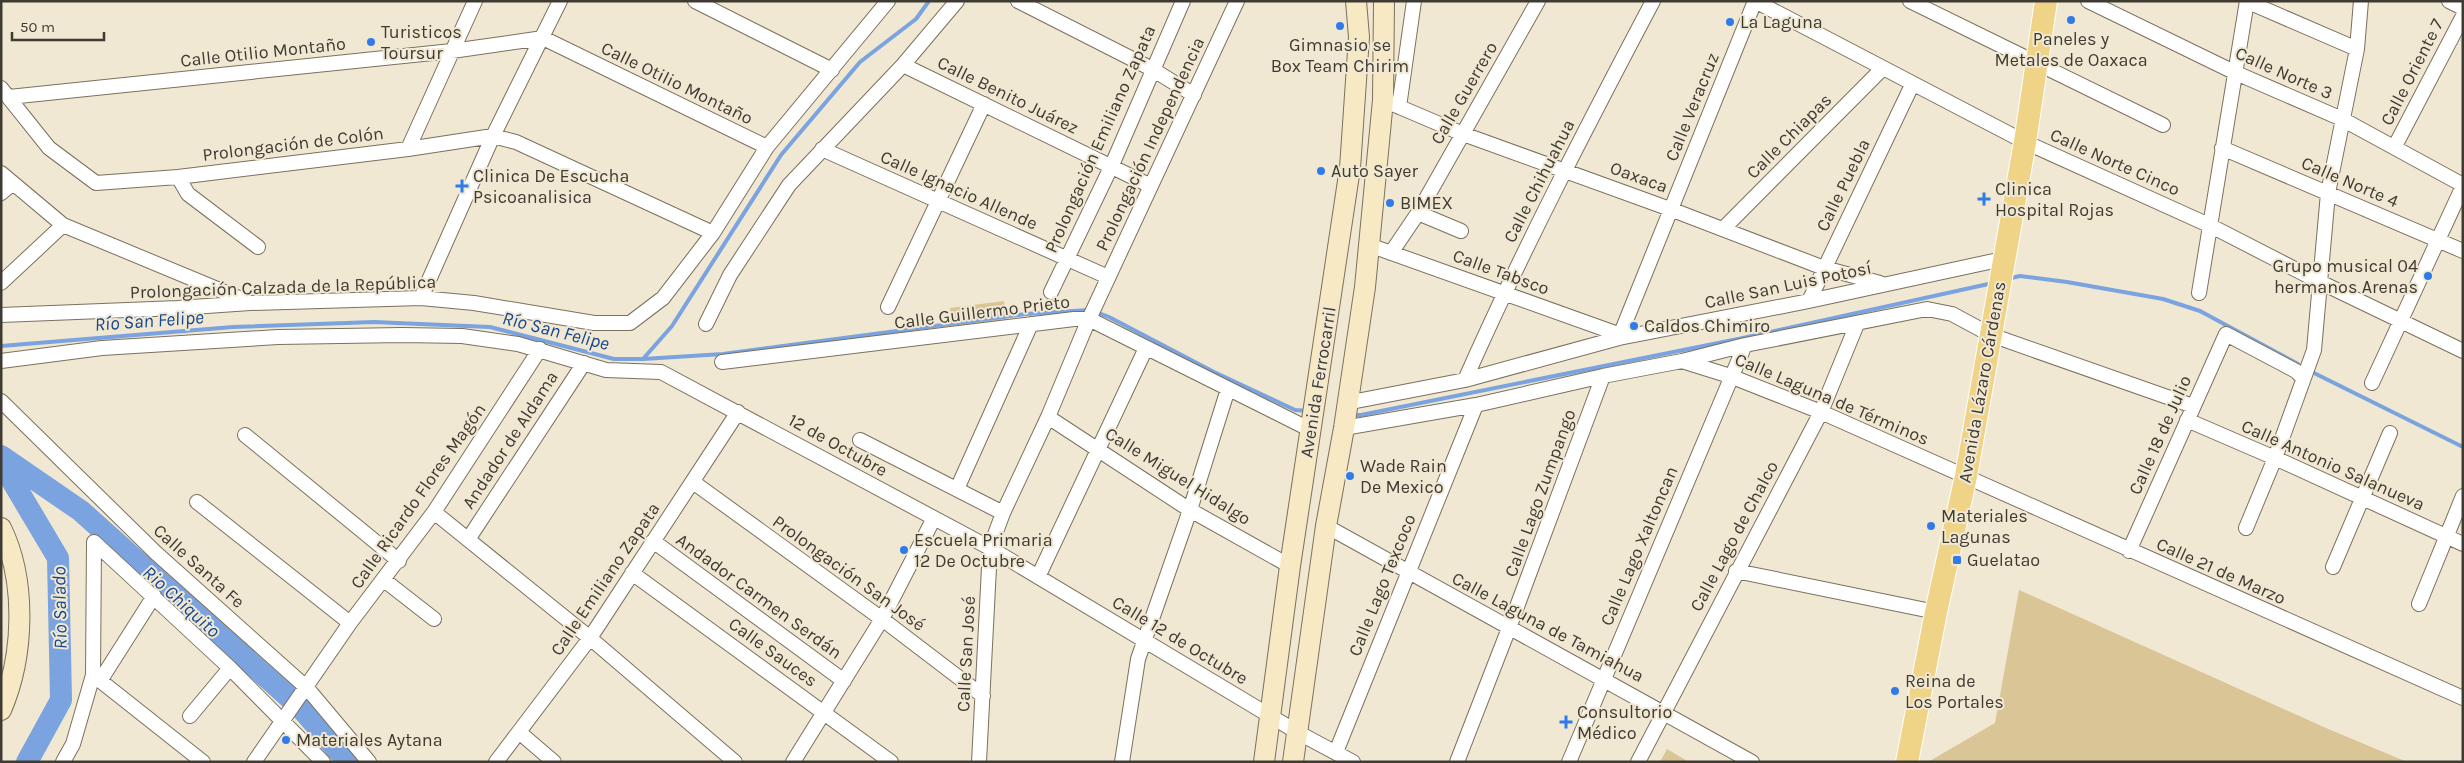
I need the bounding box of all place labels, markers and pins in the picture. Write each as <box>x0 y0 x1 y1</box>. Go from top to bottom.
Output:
place label: La Laguna <box>1740 11 1823 33</box>
marker: Paneles y Metales de Oaxaca <box>2065 14 2077 26</box>
marker: La Laguna <box>1724 16 1736 28</box>
marker: Gimnasio se Box Team Chirim <box>1334 20 1346 32</box>
place label: Turisticos Toursur <box>381 21 462 64</box>
place label: Paneles y Metales de Oaxaca <box>1994 28 2148 71</box>
place label: Gimnasio se Box Team Chirim <box>1271 34 1409 77</box>
marker: Turisticos Toursur <box>365 36 377 48</box>
place label: Auto Sayer <box>1331 160 1419 182</box>
place label: Clinica De Escucha Psicoanalisica <box>473 165 629 208</box>
marker: Auto Sayer <box>1315 165 1327 177</box>
place label: Clinica Hospital Rojas <box>1995 178 2114 221</box>
marker: Clinica De Escucha Psicoanalisica <box>455 179 469 193</box>
place label: BIMEX <box>1400 192 1453 214</box>
marker: Clinica Hospital Rojas <box>1977 192 1991 206</box>
marker: BIMEX <box>1384 197 1396 209</box>
place label: Grupo musical 04 hermanos Arenas <box>2273 255 2418 298</box>
marker: Grupo musical 04 hermanos Arenas <box>2422 270 2434 282</box>
place label: Caldos Chimiro <box>1644 315 1770 337</box>
marker: Caldos Chimiro <box>1628 320 1640 332</box>
place label: Wade Rain De Mexico <box>1360 455 1447 498</box>
marker: Wade Rain De Mexico <box>1344 470 1356 482</box>
place label: Materiales Lagunas <box>1941 505 2028 548</box>
marker: Materiales Lagunas <box>1925 520 1937 532</box>
place label: Escuela Primaria 12 De Octubre <box>914 529 1053 572</box>
marker: Escuela Primaria 12 De Octubre <box>898 544 910 556</box>
place label: Guelatao <box>1967 549 2040 571</box>
marker: Guelatao <box>1951 554 1963 566</box>
place label: Reina de Los Portales <box>1905 670 2004 713</box>
marker: Reina de Los Portales <box>1889 685 1901 697</box>
place label: Consultorio Médico <box>1577 701 1672 744</box>
marker: Consultorio Médico <box>1559 715 1573 729</box>
place label: Materiales Aytana <box>296 729 443 751</box>
marker: Materiales Aytana <box>280 734 292 746</box>

